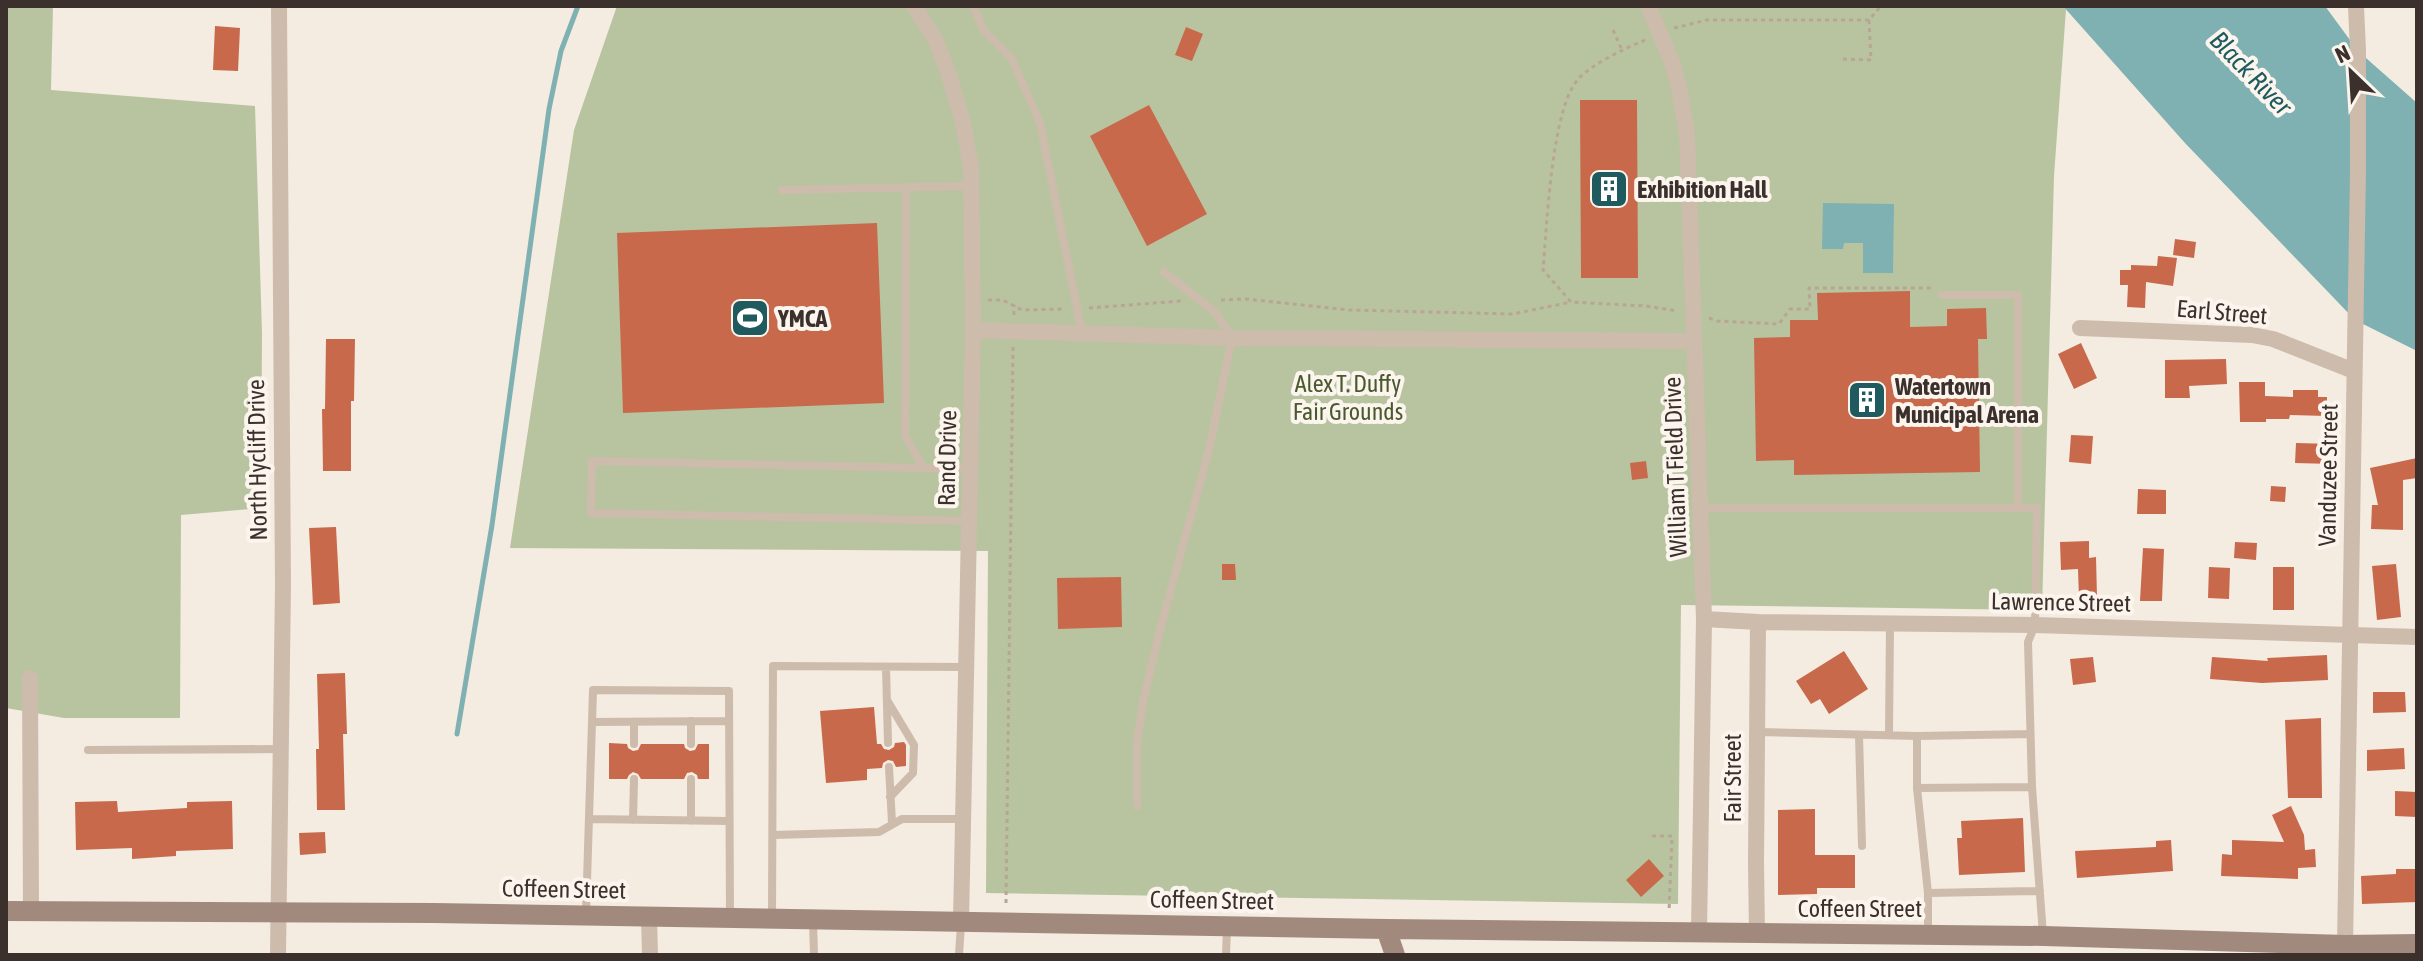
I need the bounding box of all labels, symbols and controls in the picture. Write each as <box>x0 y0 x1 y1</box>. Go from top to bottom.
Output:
water label: Black River <box>2204 25 2299 122</box>
north arrow <box>2311 32 2391 112</box>
text: N <box>2331 39 2354 68</box>
building icon: Exhibition Hall <box>1588 168 1630 210</box>
place label: Exhibition Hall <box>1637 176 1768 203</box>
street label: Earl Street <box>2176 295 2268 329</box>
sports icon: YMCA <box>729 297 771 339</box>
place label: YMCA <box>777 305 828 332</box>
park label: Alex T. Duffy Fair Grounds <box>1293 370 1403 425</box>
place label: Watertown Municipal Arena <box>1894 373 2039 428</box>
street label: William T Field Drive <box>1658 376 1692 558</box>
street label: North Hycliff Drive <box>242 379 272 541</box>
building icon: Watertown Municipal Arena <box>1846 379 1888 421</box>
street label: Vanduzee Street <box>2313 403 2343 547</box>
street label: Rand Drive <box>933 410 961 506</box>
street label: Lawrence Street <box>1991 587 2131 617</box>
street label: Fair Street <box>1719 733 1746 822</box>
street label: Coffeen Street <box>502 874 626 904</box>
street label: Coffeen Street <box>1150 885 1274 915</box>
street label: Coffeen Street <box>1798 895 1922 922</box>

